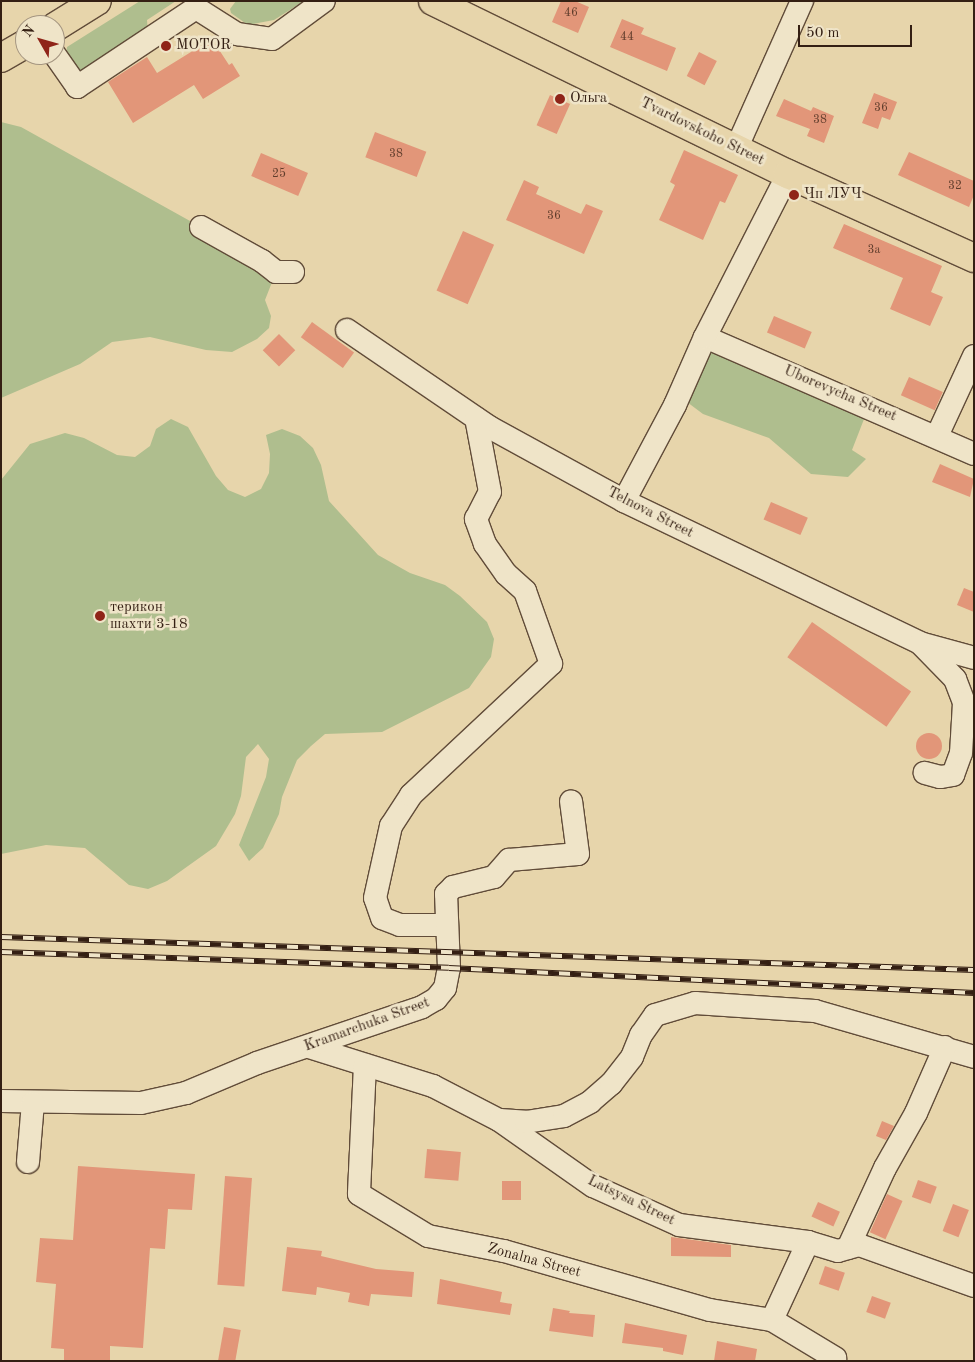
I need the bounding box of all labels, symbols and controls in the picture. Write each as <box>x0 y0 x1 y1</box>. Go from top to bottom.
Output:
house number: 46 <box>564 7 578 21</box>
north arrow <box>15 15 65 65</box>
scale bar <box>800 15 914 47</box>
text: N <box>20 23 38 40</box>
text: 50 m <box>806 26 840 41</box>
house number: 44 <box>620 31 634 45</box>
place label: MOTOR <box>176 37 231 55</box>
marker: MOTOR <box>160 40 172 52</box>
place label: Ольга <box>570 90 607 108</box>
marker: Ольга <box>554 93 566 105</box>
street label: Tvardovskoho Street <box>637 94 767 170</box>
house number: 36 <box>874 102 888 116</box>
house number: 38 <box>813 114 827 128</box>
house number: 38 <box>389 148 403 162</box>
house number: 25 <box>272 168 286 182</box>
house number: 32 <box>948 180 962 194</box>
place label: Чп ЛУЧ <box>804 186 862 204</box>
marker: Чп ЛУЧ <box>788 189 800 201</box>
house number: 36 <box>547 210 561 224</box>
house number: 3а <box>868 244 880 258</box>
street label: Uborevycha Street <box>781 362 899 426</box>
street label: Telnova Street <box>604 484 696 542</box>
place label: терикон шахти 3-18 <box>110 598 188 633</box>
marker: терикон шахти 3-18 <box>94 610 106 622</box>
street label: Kramarchuka Street <box>302 994 432 1056</box>
street label: Latsysa Street <box>584 1172 678 1230</box>
street label: Zonalna Street <box>485 1240 583 1282</box>

